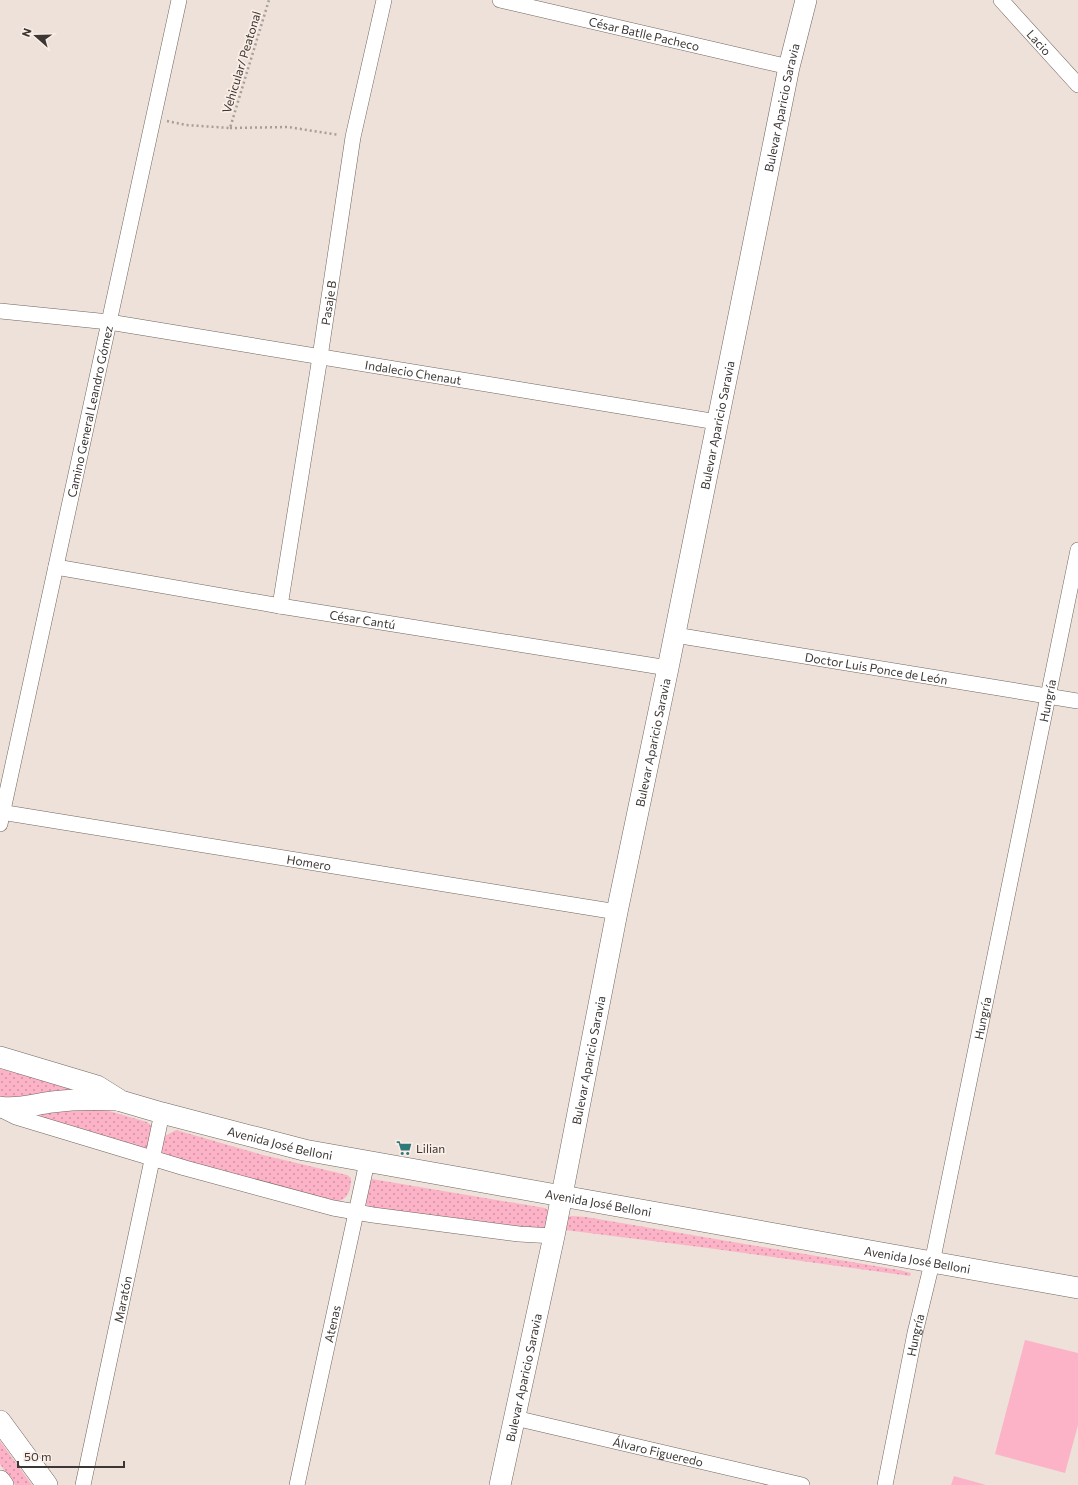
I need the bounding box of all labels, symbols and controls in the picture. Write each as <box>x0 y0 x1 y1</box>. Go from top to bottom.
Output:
street label: Vehicular/ Peatonal <box>219 9 263 115</box>
street label: César Batlle Pacheco <box>587 14 701 53</box>
north arrow <box>16 16 56 56</box>
text: N <box>19 26 34 39</box>
street label: Lacio <box>1024 27 1054 58</box>
street label: Bulevar Aparicio Saravia <box>761 42 802 173</box>
street label: Pasaje B <box>318 279 338 326</box>
street label: Camino General Leandro Gómez <box>64 324 115 499</box>
street label: Indalecio Chenaut <box>364 357 463 387</box>
street label: Bulevar Aparicio Saravia <box>697 359 737 491</box>
street label: César Cantú <box>329 607 397 631</box>
street label: Doctor Luis Ponce de León <box>804 649 949 687</box>
street label: Bulevar Aparicio Saravia <box>632 677 673 808</box>
street label: Hungría <box>1036 678 1058 723</box>
street label: Homero <box>286 852 332 873</box>
street label: Bulevar Aparicio Saravia <box>569 994 608 1126</box>
street label: Hungría <box>971 995 993 1041</box>
street label: Avenida José Belloni <box>226 1123 334 1162</box>
supermarket icon: Lilian <box>395 1139 413 1157</box>
place label: Lilian <box>416 1141 445 1155</box>
street label: Avenida José Belloni <box>544 1186 653 1219</box>
street label: Avenida José Belloni <box>863 1243 972 1276</box>
street label: Maratón <box>111 1274 134 1324</box>
street label: Atenas <box>321 1304 343 1344</box>
street label: Bulevar Aparicio Saravia <box>503 1312 544 1443</box>
street label: Hungría <box>904 1312 926 1357</box>
street label: Álvaro Figueredo <box>612 1434 705 1469</box>
scale bar <box>18 1443 124 1469</box>
text: 50 m <box>24 1449 52 1463</box>

